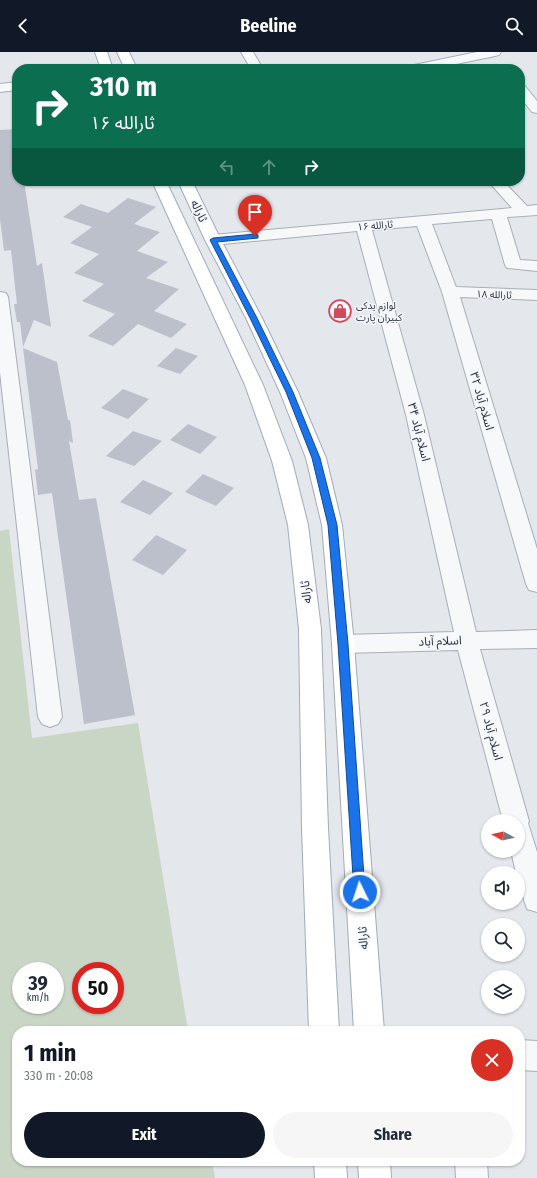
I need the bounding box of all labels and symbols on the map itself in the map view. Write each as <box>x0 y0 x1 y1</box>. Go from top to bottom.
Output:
pin <box>238 195 272 236</box>
street label: ثاراله <box>188 198 210 225</box>
street label: ثارالله ۱۶ <box>357 218 394 234</box>
street label: ثارالله ۱۸ <box>476 288 512 302</box>
shop icon: لوازم یدکی کبیران پارت <box>327 298 353 324</box>
place label: لوازم یدکی کبیران پارت <box>356 300 403 324</box>
street label: اسلام آباد ۳۲ <box>465 370 497 432</box>
street label: اسلام آباد ۳۴ <box>403 401 433 463</box>
street label: ثاراله <box>298 579 314 604</box>
street label: اسلام آباد <box>418 633 462 651</box>
street label: اسلام آباد ۲۹ <box>475 700 506 762</box>
north arrow <box>481 814 525 858</box>
position arrow <box>339 871 381 913</box>
street label: ثاراله <box>355 926 371 950</box>
speed limit sign: 50 <box>72 962 124 1014</box>

